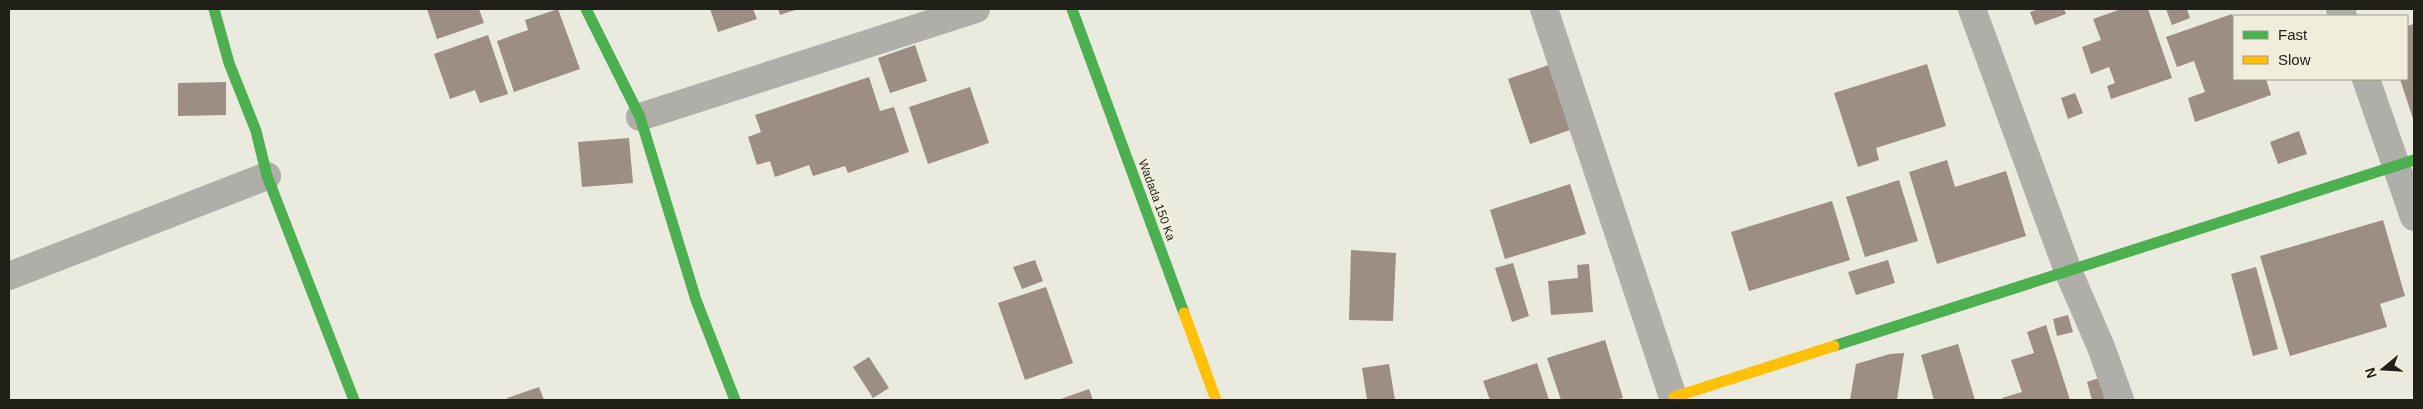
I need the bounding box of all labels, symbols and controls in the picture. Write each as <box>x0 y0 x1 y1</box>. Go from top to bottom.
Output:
legend <box>2233 15 2408 80</box>
text: Fast <box>2278 26 2308 43</box>
text: Slow <box>2278 51 2311 68</box>
street label: Wadada 150 Ka <box>1136 157 1178 243</box>
north arrow <box>2358 344 2408 394</box>
text: N <box>2361 366 2380 380</box>

